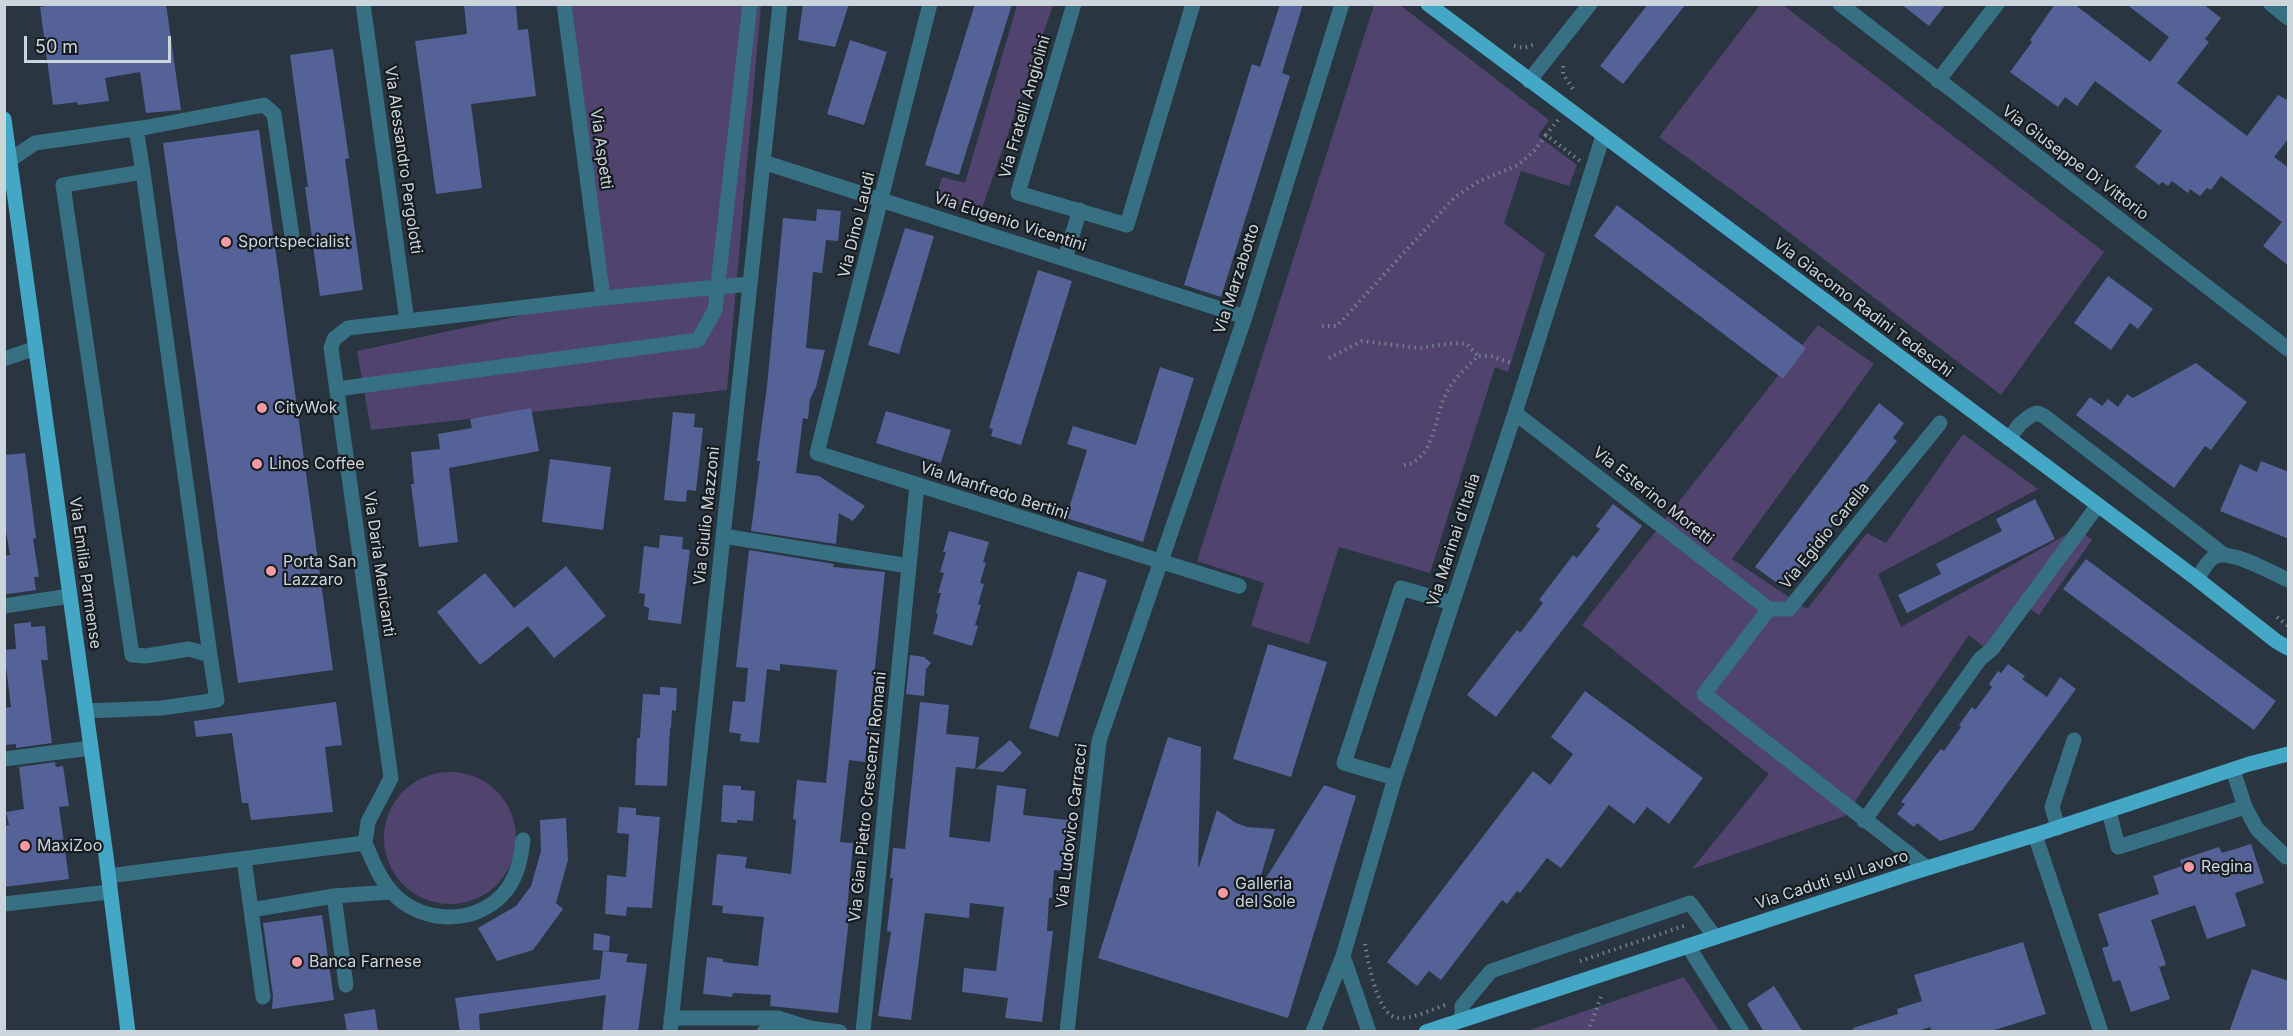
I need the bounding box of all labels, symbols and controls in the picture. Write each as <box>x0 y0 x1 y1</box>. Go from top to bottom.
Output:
scale bar <box>27 24 174 62</box>
street label: Via Fratelli Angiolini <box>995 33 1055 181</box>
text: 50 m <box>35 36 78 57</box>
street label: Via Alessandro Pergolotti <box>380 65 426 255</box>
street label: Via Giuseppe Di Vittorio <box>1998 101 2152 225</box>
street label: Via Aspetti <box>586 108 616 190</box>
street label: Via Dino Laudi <box>835 170 879 280</box>
street label: Via Eugenio Vicentini <box>931 188 1089 256</box>
street label: Via Marzabotto <box>1210 222 1264 336</box>
place label: Sportspecialist <box>238 232 350 252</box>
street label: Via Giacomo Radini Tedeschi <box>1770 234 1956 382</box>
marker: Sportspecialist <box>219 235 233 249</box>
place label: CityWok <box>274 398 337 418</box>
marker: CityWok <box>255 401 269 415</box>
street label: Via Esterino Moretti <box>1589 443 1717 549</box>
street label: Via Giulio Mazzoni <box>690 446 724 586</box>
place label: Linos Coffee <box>269 454 365 474</box>
marker: Linos Coffee <box>250 457 264 471</box>
street label: Via Manfredo Bertini <box>917 458 1071 524</box>
street label: Via Marinai d'Italia <box>1423 471 1485 609</box>
street label: Via Egidio Carella <box>1776 479 1874 593</box>
street label: Via Daria Menicanti <box>359 490 399 638</box>
street label: Via Emilia Parmense <box>65 496 105 650</box>
place label: Porta San Lazzaro <box>283 552 356 590</box>
marker: Porta San Lazzaro <box>264 564 278 578</box>
street label: Via Gian Pietro Crescenzi Romani <box>845 671 891 923</box>
street label: Via Ludovico Carracci <box>1052 742 1092 910</box>
place label: MaxiZoo <box>37 836 102 856</box>
marker: MaxiZoo <box>18 839 32 853</box>
street label: Via Caduti sul Lavoro <box>1753 846 1911 914</box>
place label: Regina <box>2201 857 2253 877</box>
marker: Regina <box>2182 860 2196 874</box>
place label: Galleria del Sole <box>1235 874 1296 912</box>
marker: Galleria del Sole <box>1216 886 1230 900</box>
place label: Banca Farnese <box>309 952 422 972</box>
marker: Banca Farnese <box>290 955 304 969</box>

